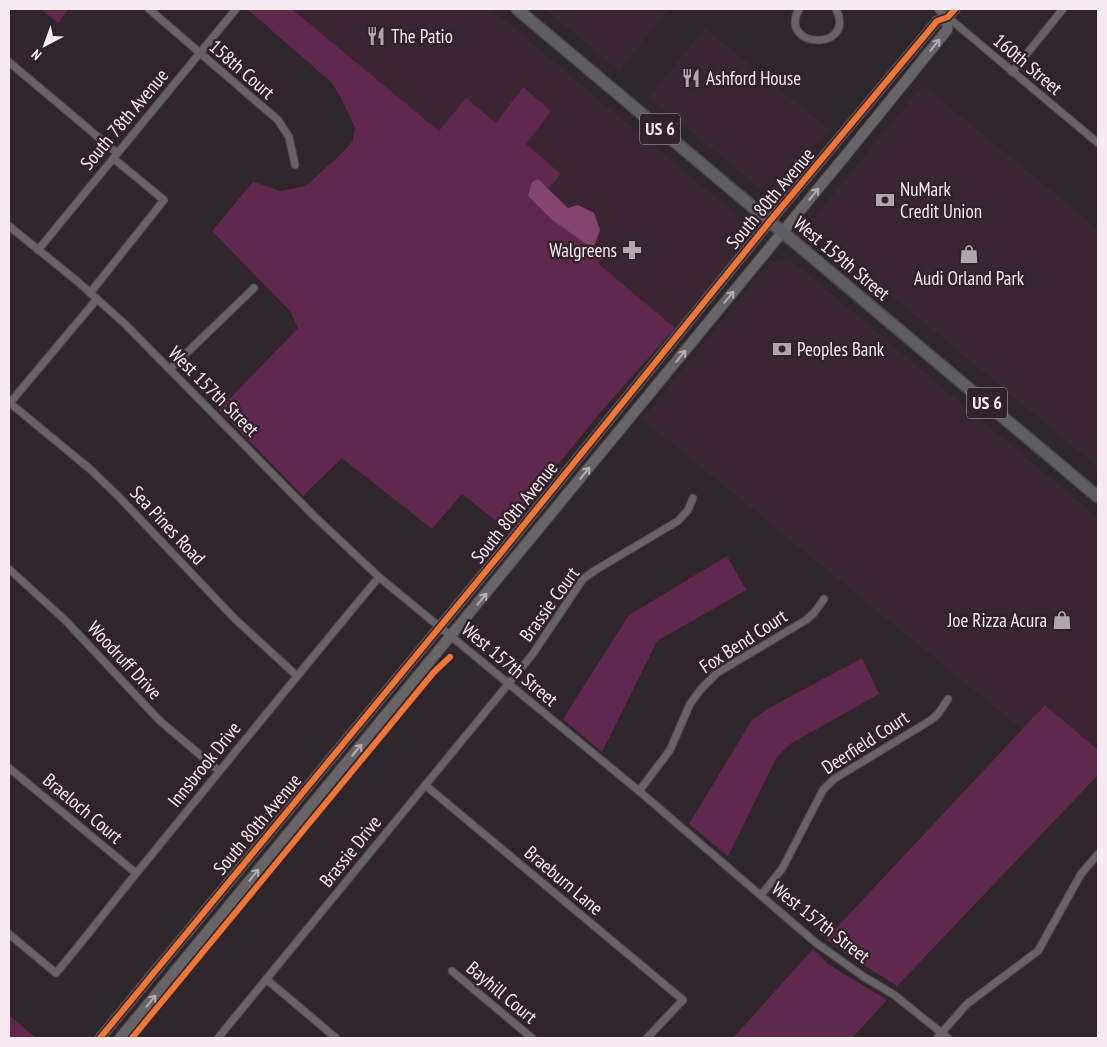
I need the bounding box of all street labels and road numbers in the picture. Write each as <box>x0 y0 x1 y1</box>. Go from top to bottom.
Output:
street label: 160th Street <box>989 28 1068 100</box>
street label: 158th Court <box>204 34 280 104</box>
street label: South 78th Avenue <box>75 64 173 174</box>
road number: US 6 <box>640 114 680 144</box>
street label: South 80th Avenue <box>721 143 819 253</box>
street label: West 159th Street <box>789 211 896 306</box>
street label: West 157th Street <box>164 341 265 442</box>
road number: US 6 <box>967 388 1007 418</box>
street label: South 80th Avenue <box>466 456 563 568</box>
street label: Sea Pines Road <box>125 480 211 570</box>
street label: Brassie Court <box>514 561 584 646</box>
street label: Fox Bend Court <box>695 603 792 678</box>
street label: Woodruff Drive <box>83 616 167 704</box>
street label: West 157th Street <box>457 617 564 712</box>
street label: Deerfield Court <box>817 705 914 779</box>
street label: Innsbrook Drive <box>162 716 246 812</box>
street label: Braeloch Court <box>38 768 128 849</box>
street label: South 80th Avenue <box>208 769 306 879</box>
street label: Brassie Drive <box>314 810 386 892</box>
street label: Braeburn Lane <box>520 840 608 920</box>
street label: West 157th Street <box>767 876 876 968</box>
street label: Bayhill Court <box>462 956 543 1029</box>

